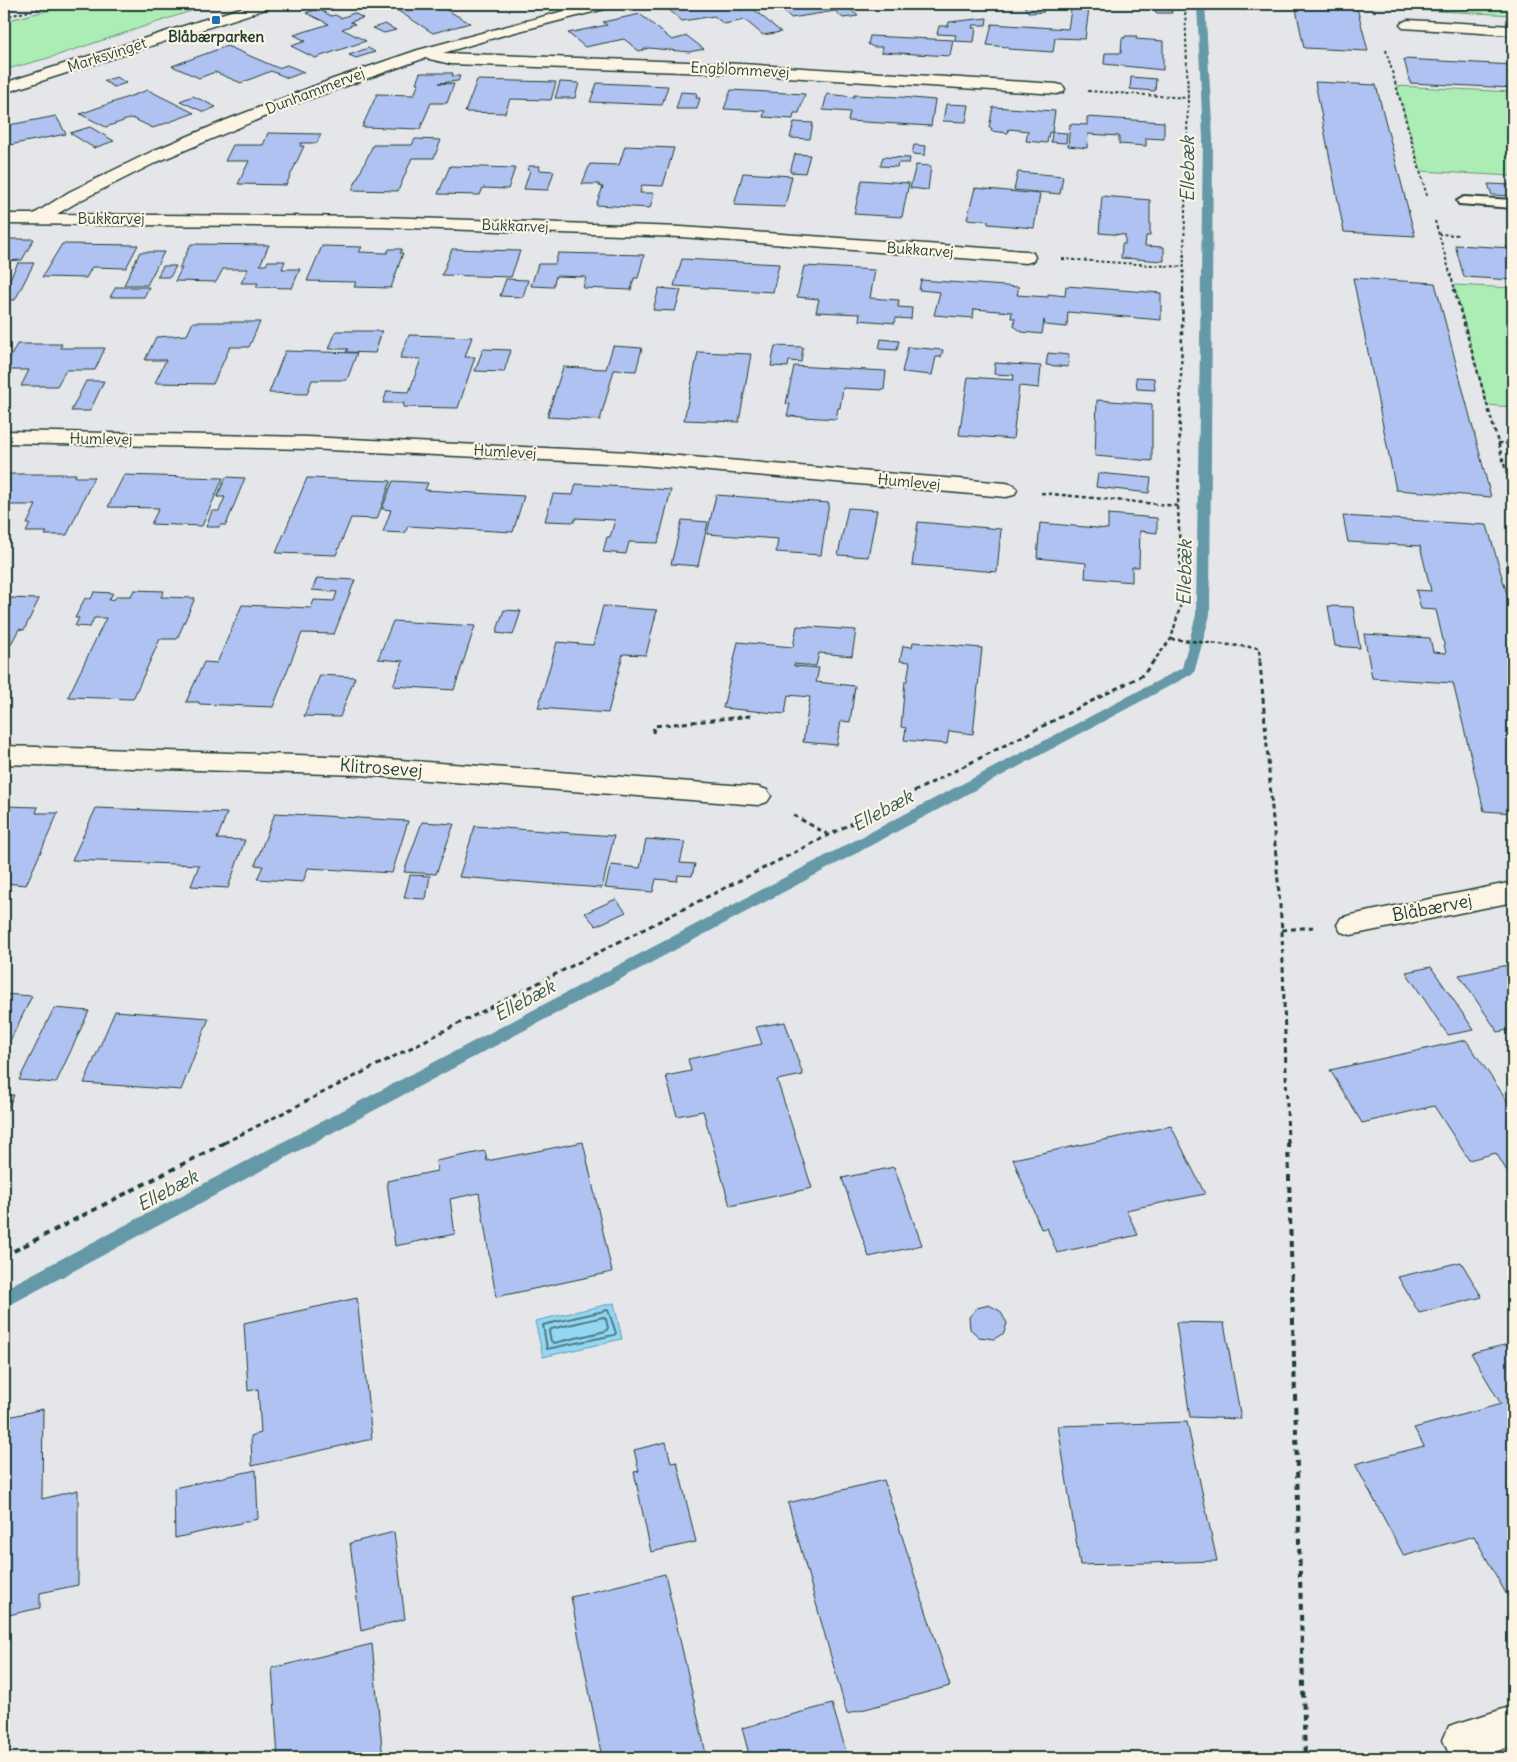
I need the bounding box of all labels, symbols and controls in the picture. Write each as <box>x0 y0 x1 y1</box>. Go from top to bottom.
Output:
marker: Blåbærparken <box>210 14 222 26</box>
place label: Blåbærparken <box>168 27 264 47</box>
street label: Marksvinget <box>65 33 149 76</box>
street label: Engblommevej <box>690 57 790 82</box>
street label: Dunhammervej <box>263 63 367 118</box>
water label: Ellebæk <box>1175 135 1199 202</box>
street label: Bukkarvej <box>77 209 145 228</box>
street label: Bukkarvej <box>481 215 549 236</box>
street label: Bukkarvej <box>886 238 954 261</box>
street label: Humlevej <box>69 428 133 449</box>
street label: Humlevej <box>473 440 537 463</box>
street label: Humlevej <box>877 469 941 494</box>
water label: Ellebæk <box>1171 538 1197 606</box>
street label: Klitrosevej <box>339 753 423 782</box>
water label: Ellebæk <box>847 783 918 836</box>
street label: Blåbærvej <box>1390 889 1474 927</box>
water label: Ellebæk <box>489 973 560 1026</box>
water label: Ellebæk <box>132 1163 203 1216</box>

